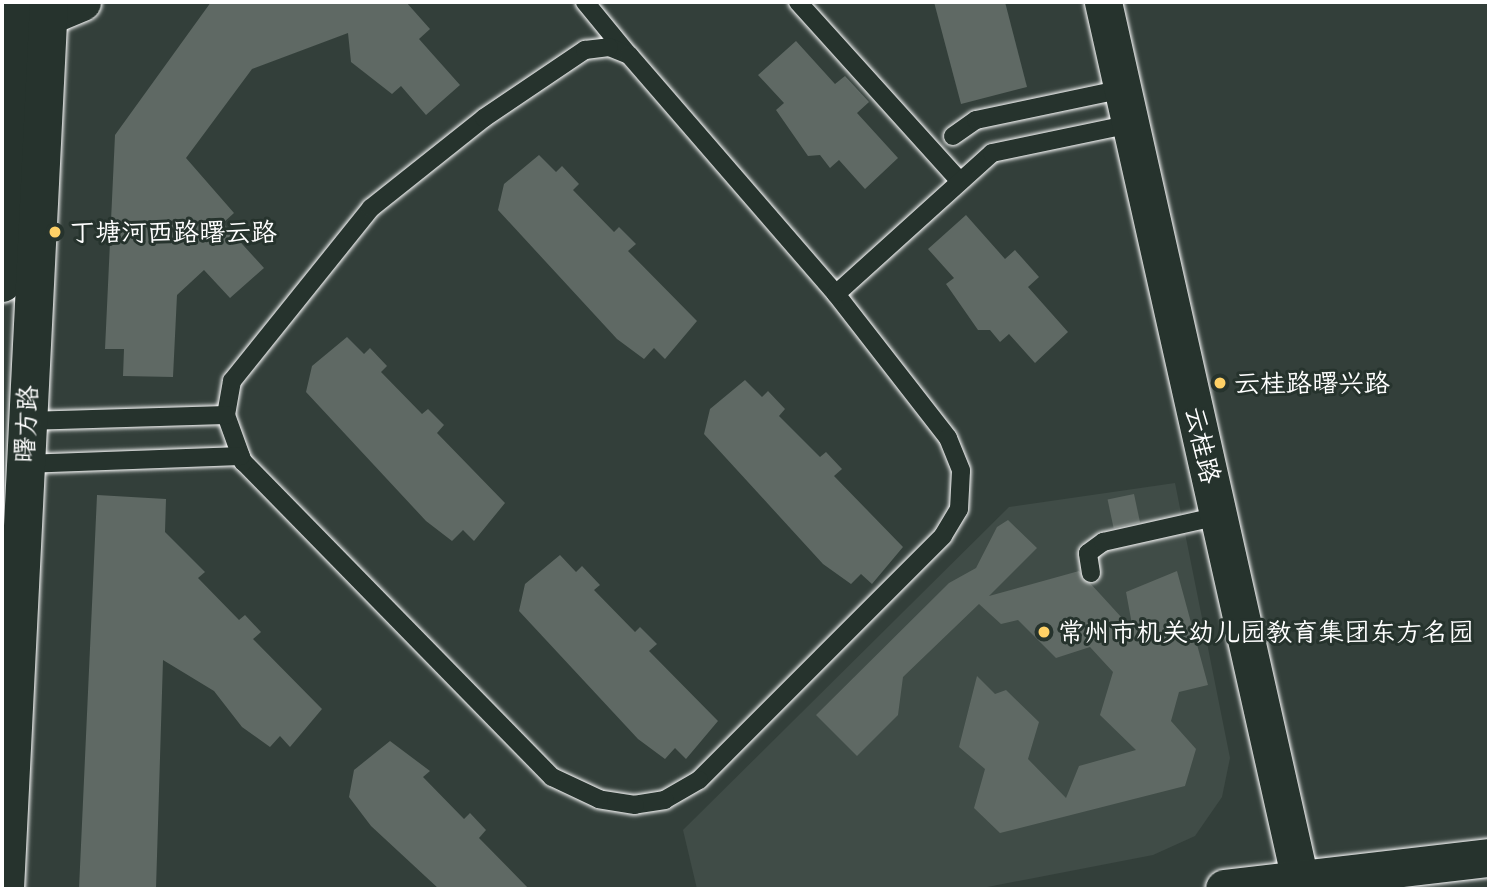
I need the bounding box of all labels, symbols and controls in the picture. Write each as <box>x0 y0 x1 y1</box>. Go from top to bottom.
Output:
place label: 丁塘河西路曙云路 <box>69 216 277 248</box>
marker: 丁塘河西路曙云路 <box>47 224 63 240</box>
place label: 云桂路曙兴路 <box>1234 367 1390 399</box>
marker: 云桂路曙兴路 <box>1212 375 1228 391</box>
street label: 曙方路 <box>8 384 44 464</box>
street label: 云桂路 <box>1179 403 1227 487</box>
place label: 常州市机关幼儿园教育集团东方名园 <box>1058 616 1474 648</box>
marker: 常州市机关幼儿园教育集团东方名园 <box>1036 624 1052 640</box>

